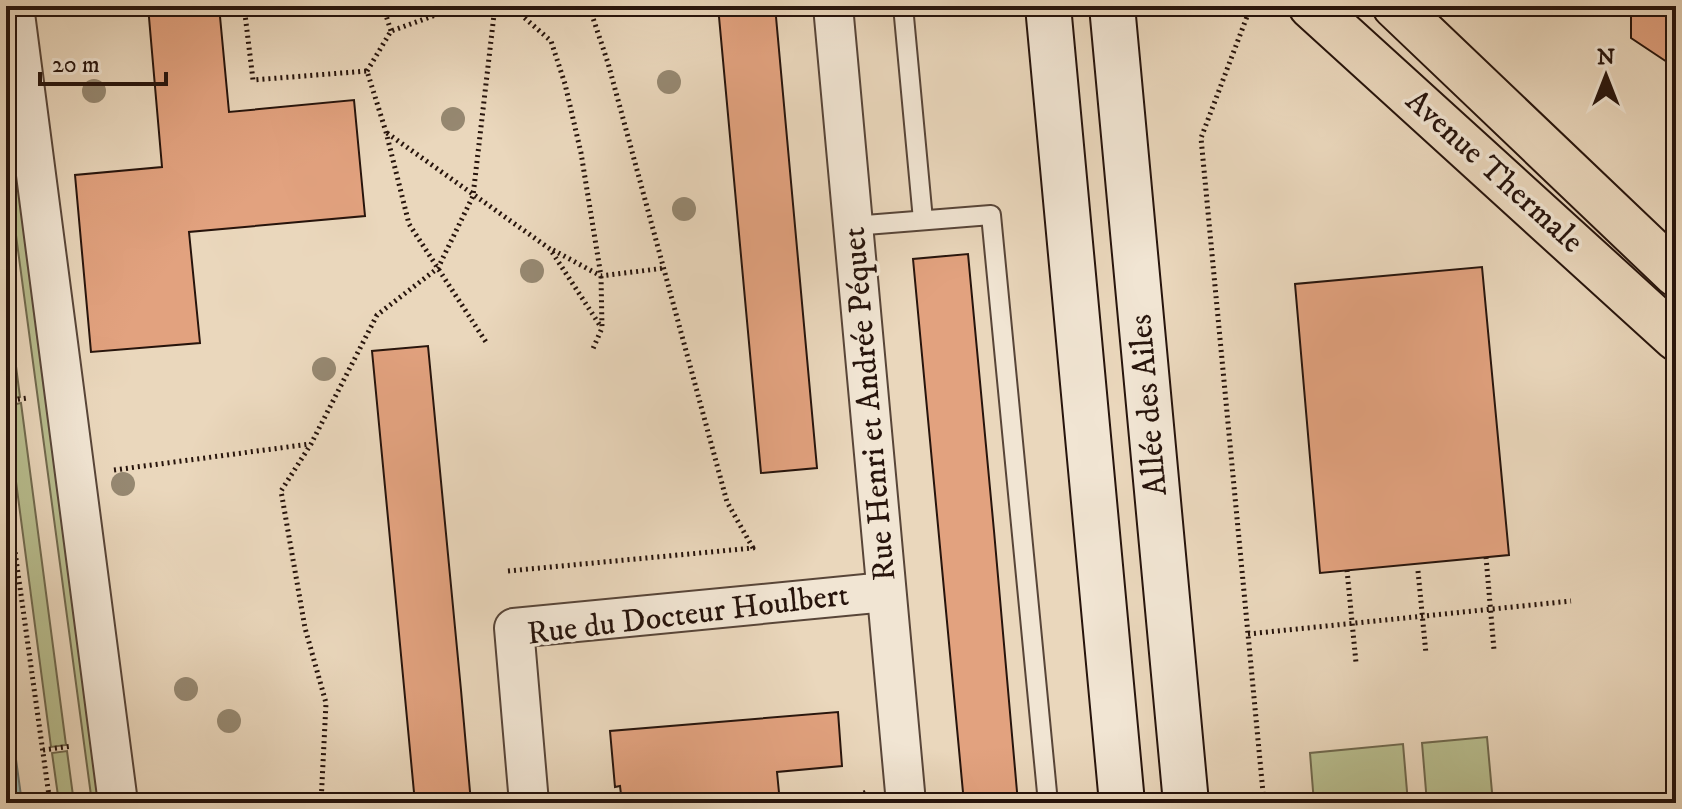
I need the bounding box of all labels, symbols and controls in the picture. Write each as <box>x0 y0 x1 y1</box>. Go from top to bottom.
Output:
scale bar <box>40 36 166 86</box>
north arrow <box>1566 36 1646 116</box>
text: N <box>1597 44 1615 71</box>
text: 20 m <box>52 50 100 80</box>
street label: Avenue Thermale <box>1397 82 1591 262</box>
street label: Rue Henri et Andrée Péquet <box>835 225 905 583</box>
street label: Allée des Ailes <box>1121 313 1177 497</box>
street label: Rue du Docteur Houlbert <box>525 575 851 655</box>

